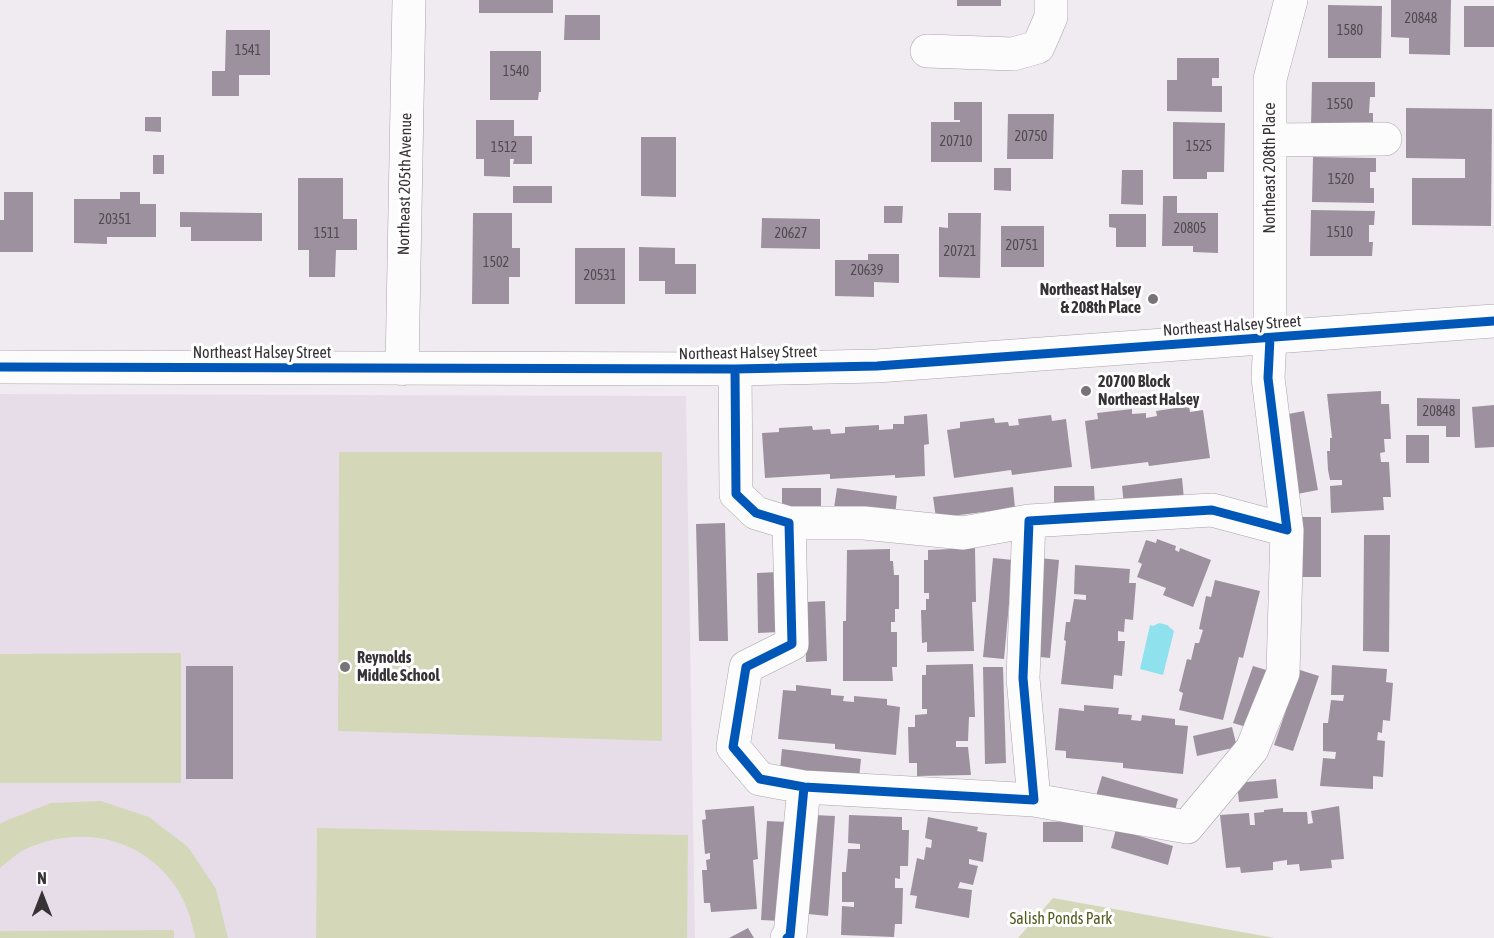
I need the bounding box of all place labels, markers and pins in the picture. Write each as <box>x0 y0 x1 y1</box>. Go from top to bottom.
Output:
place label: Northeast Halsey & 208th Place <box>1040 280 1141 318</box>
marker: Northeast Halsey & 208th Place <box>1146 292 1160 306</box>
place label: 20700 Block Northeast Halsey <box>1098 372 1199 410</box>
marker: 20700 Block Northeast Halsey <box>1079 384 1093 398</box>
place label: Reynolds Middle School <box>357 648 440 686</box>
marker: Reynolds Middle School <box>338 660 352 674</box>

